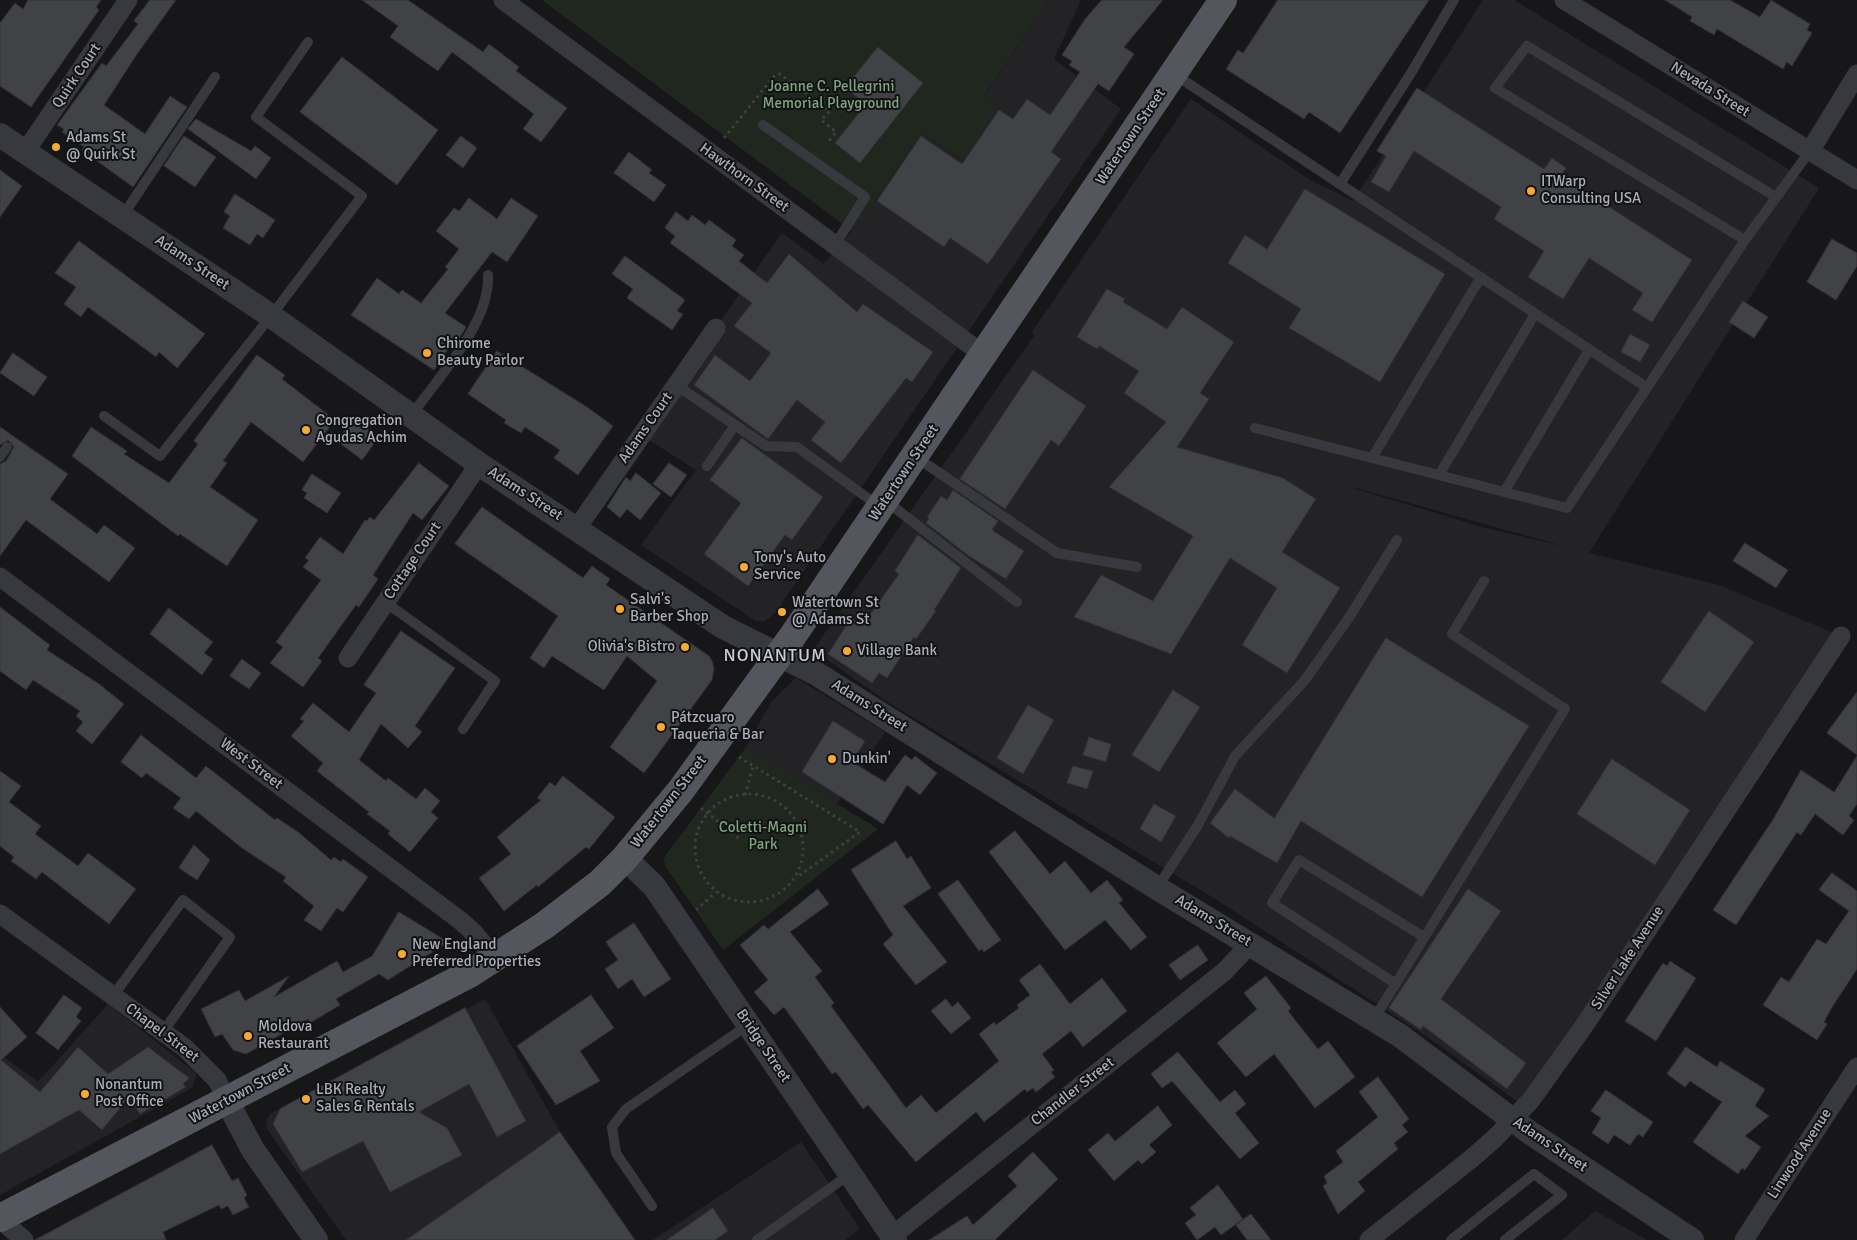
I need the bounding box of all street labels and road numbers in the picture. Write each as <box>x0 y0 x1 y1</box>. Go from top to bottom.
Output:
street label: Quirk Court <box>49 40 105 112</box>
street label: Nevada Street <box>1667 59 1753 121</box>
street label: Watertown Street <box>1092 85 1170 189</box>
street label: Hawthorn Street <box>696 140 792 216</box>
street label: Adams Street <box>152 232 232 294</box>
street label: Adams Court <box>615 389 677 467</box>
street label: Watertown Street <box>865 421 943 525</box>
street label: Adams Street <box>484 463 566 525</box>
street label: Cottage Court <box>381 519 445 603</box>
street label: Adams Street <box>828 676 910 736</box>
street label: West Street <box>216 735 286 793</box>
street label: Watertown Street <box>627 752 711 852</box>
street label: Adams Street <box>1172 891 1254 951</box>
street label: Silver Lake Avenue <box>1588 903 1668 1013</box>
street label: Chapel Street <box>122 1000 202 1066</box>
street label: Bridge Street <box>732 1006 794 1086</box>
street label: Chandler Street <box>1028 1054 1118 1130</box>
street label: Watertown Street <box>186 1060 294 1128</box>
street label: Linwood Avenue <box>1764 1105 1836 1203</box>
street label: Adams Street <box>1510 1114 1590 1176</box>

